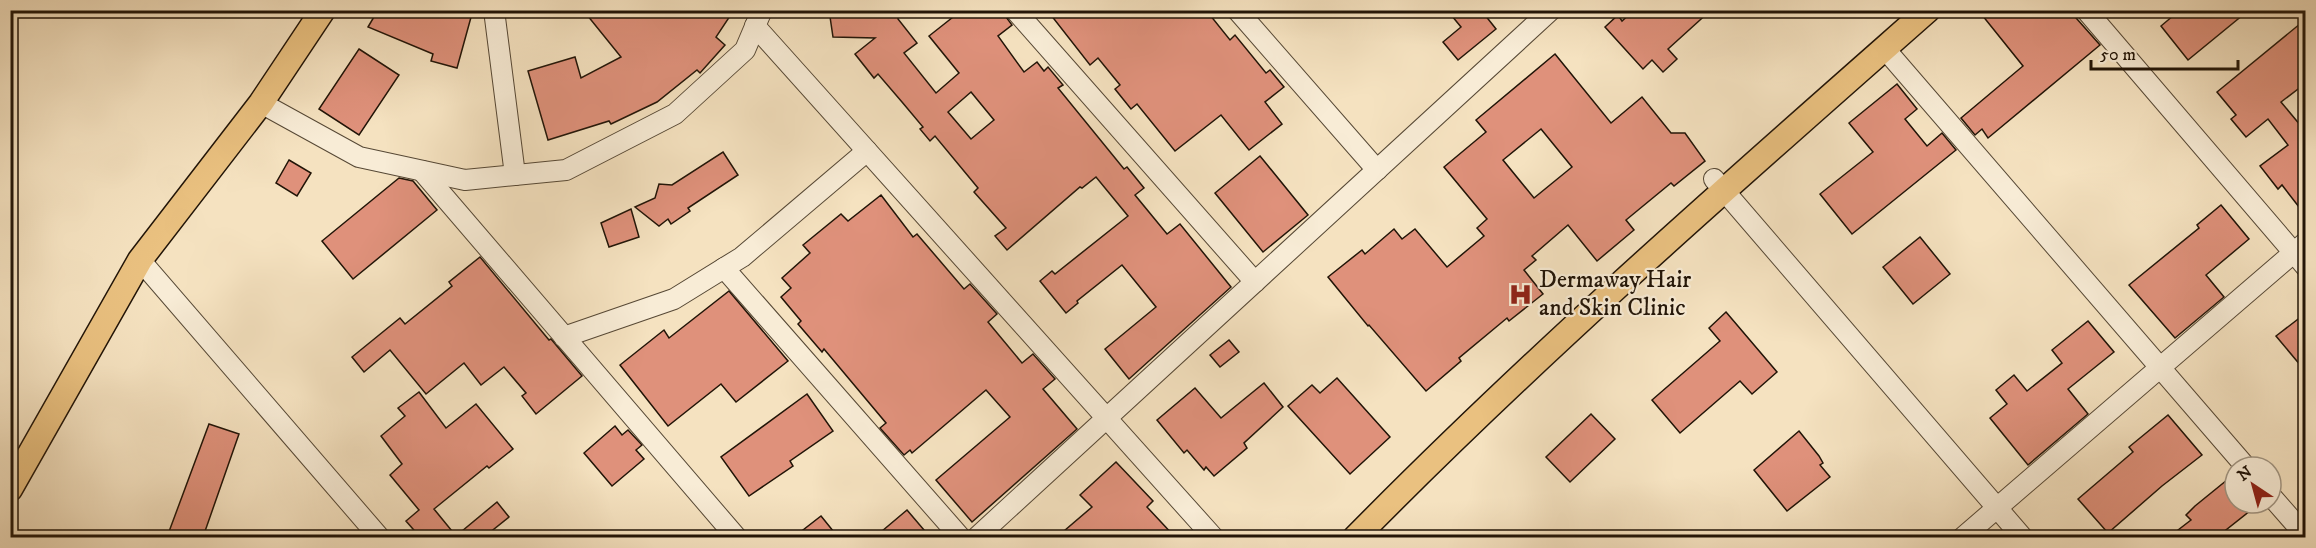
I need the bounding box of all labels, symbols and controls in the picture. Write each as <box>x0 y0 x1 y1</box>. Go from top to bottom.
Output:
scale bar <box>2091 33 2238 71</box>
text: 50 m <box>2100 44 2136 66</box>
place label: Dermaway Hair and Skin Clinic <box>1539 265 1691 323</box>
hospital icon: Dermaway Hair and Skin Clinic <box>1508 281 1534 307</box>
north arrow <box>2223 455 2283 515</box>
text: N <box>2234 462 2256 486</box>

